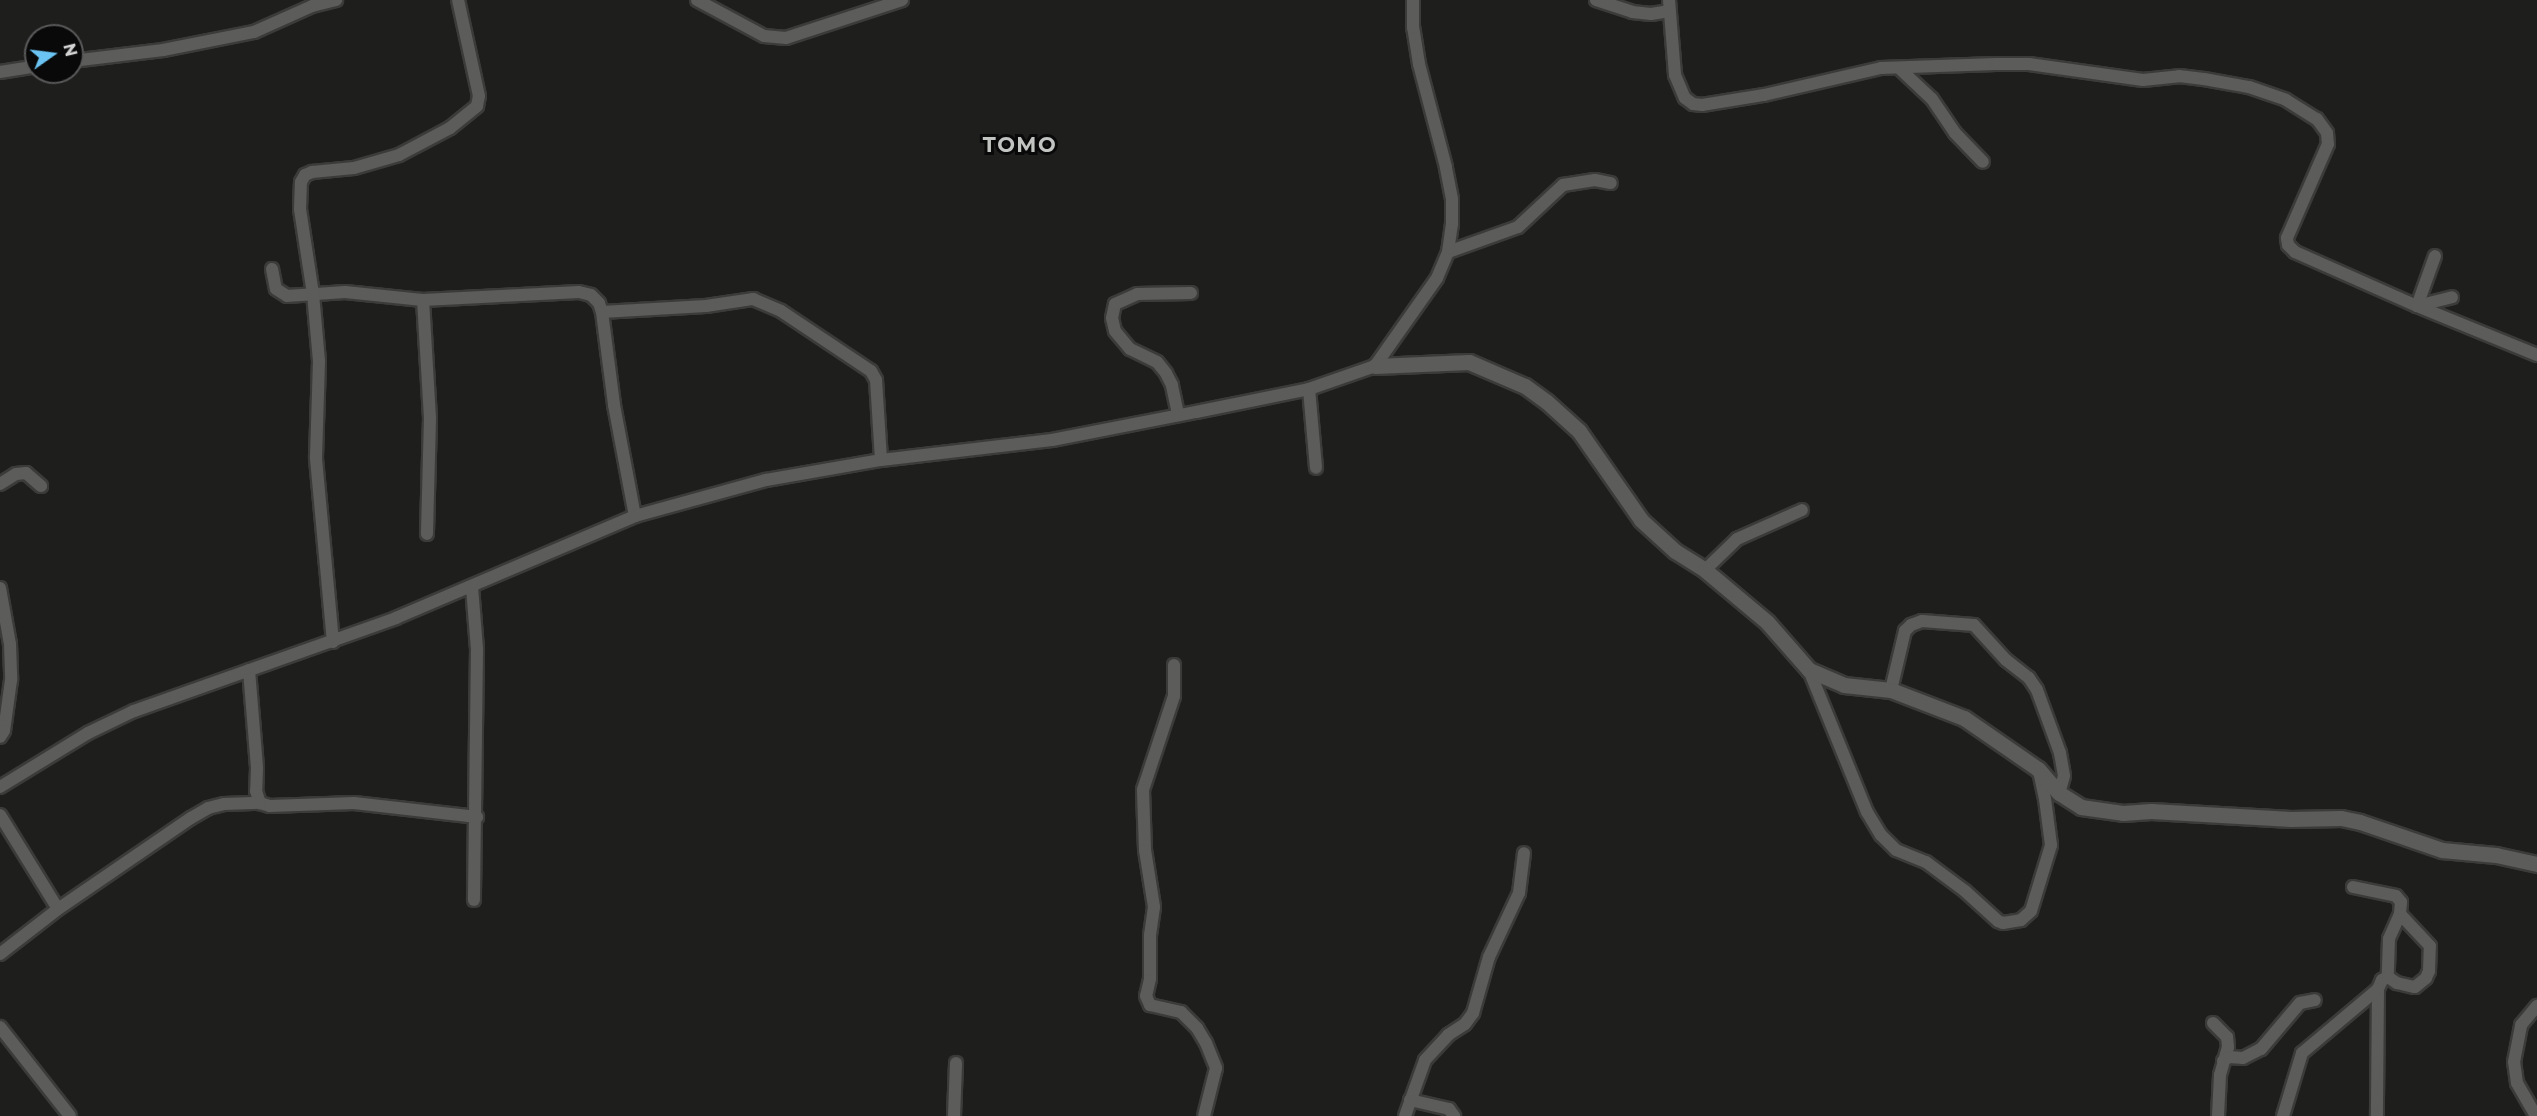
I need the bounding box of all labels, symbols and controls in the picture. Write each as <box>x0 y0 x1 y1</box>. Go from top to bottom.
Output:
north arrow <box>24 24 84 84</box>
text: N <box>59 41 81 59</box>
district label: TOMO <box>983 132 1057 158</box>

